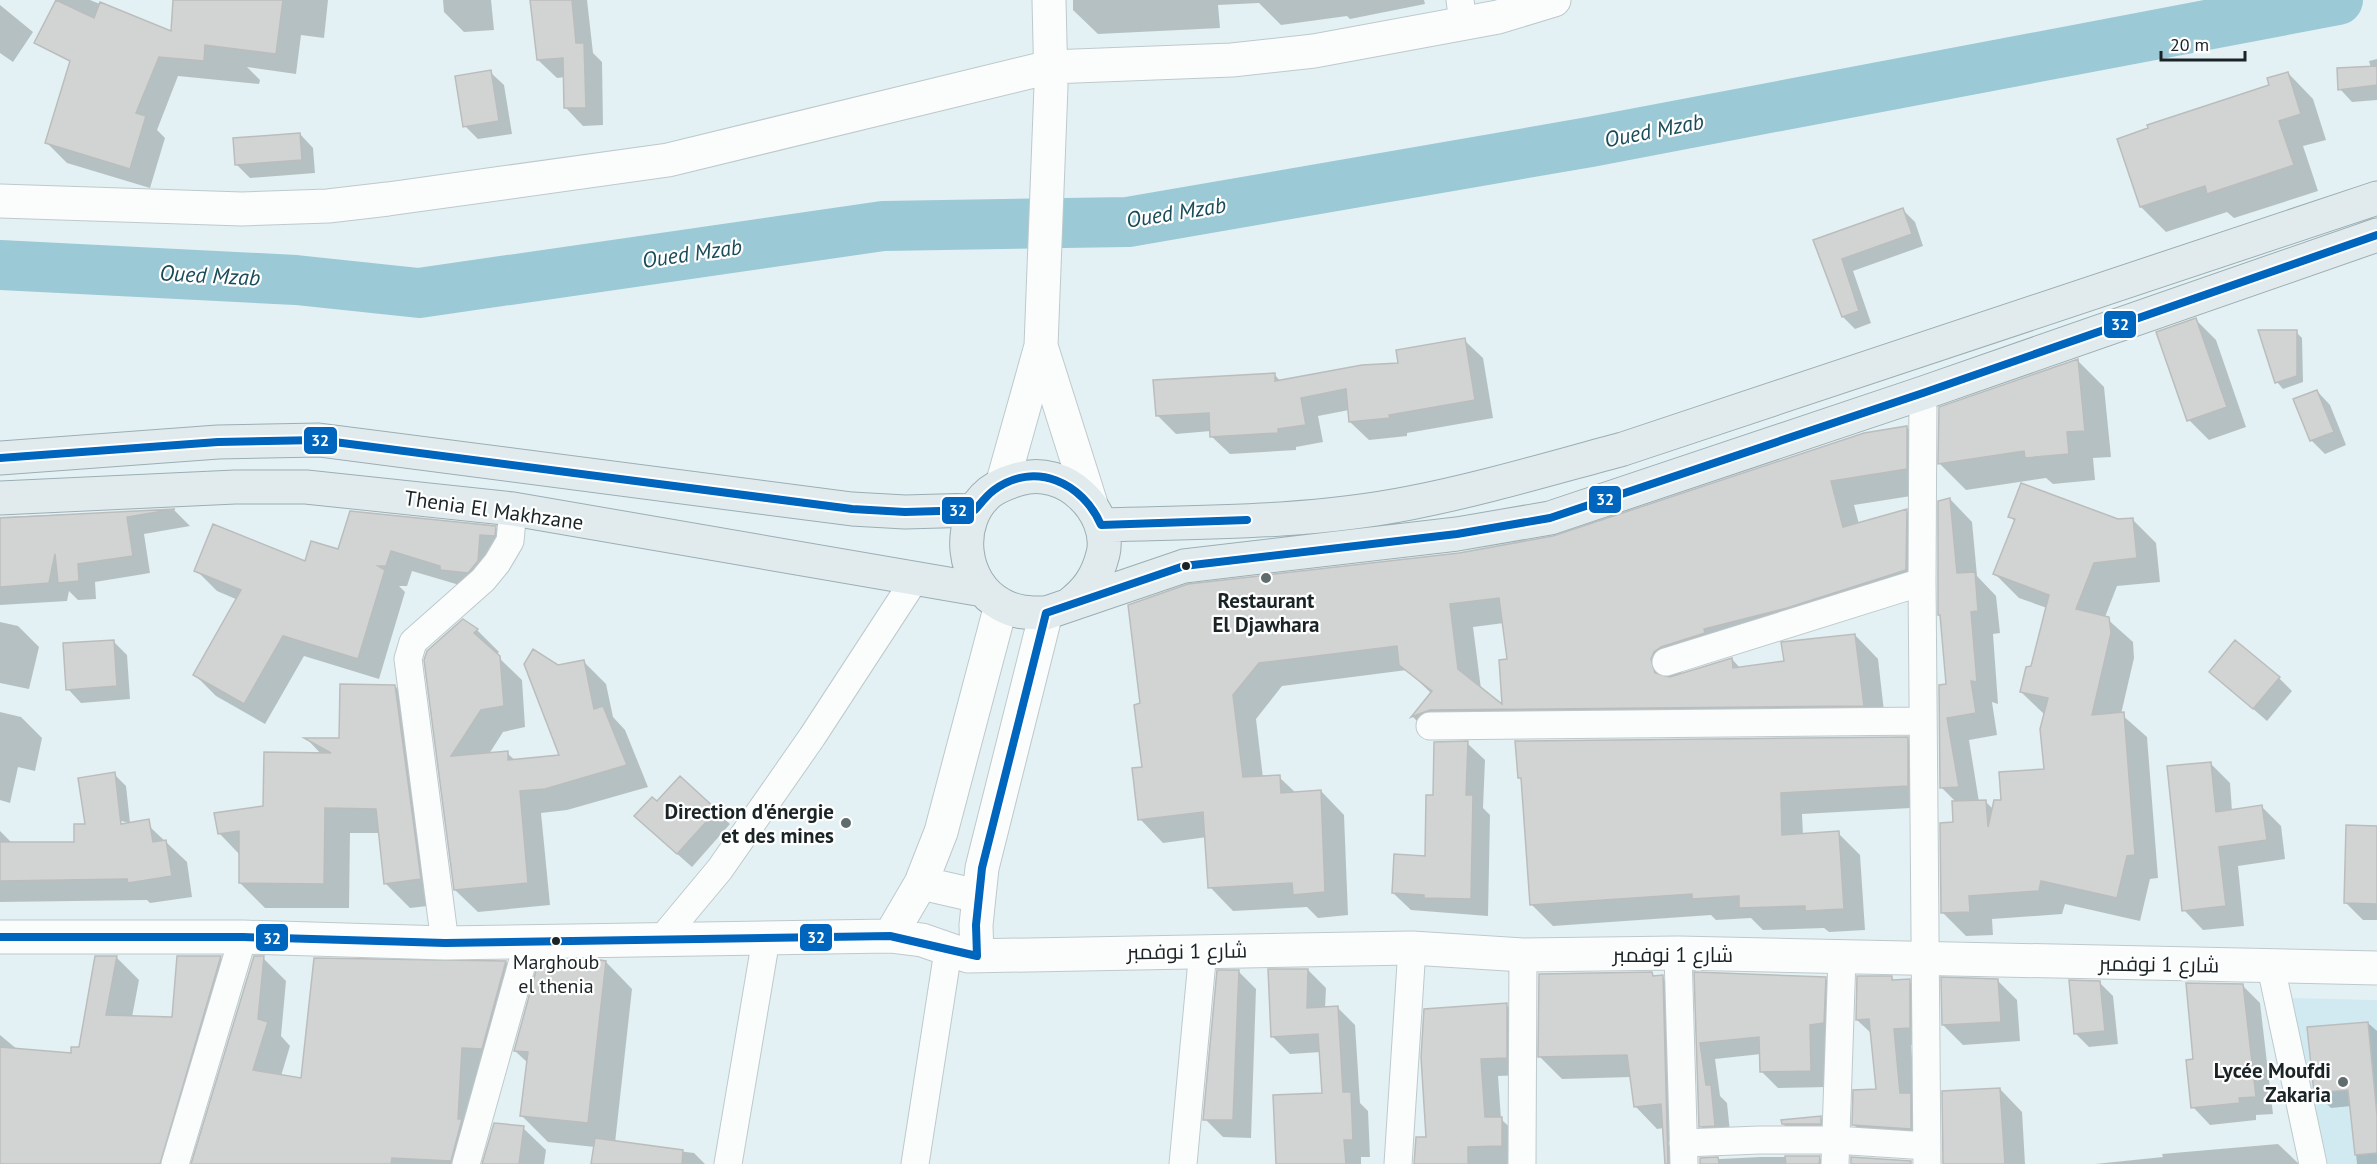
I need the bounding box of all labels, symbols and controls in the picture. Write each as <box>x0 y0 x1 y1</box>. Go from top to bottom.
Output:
scale bar <box>2161 24 2245 62</box>
text: 20 m <box>2170 33 2209 56</box>
water label: Oued Mzab <box>1602 107 1706 153</box>
water label: Oued Mzab <box>1124 190 1228 234</box>
water label: Oued Mzab <box>640 232 744 274</box>
water label: Oued Mzab <box>159 258 261 292</box>
line badge: 32 <box>2103 310 2137 339</box>
text: 32 <box>2111 314 2129 334</box>
line badge: 32 <box>303 426 338 455</box>
text: 32 <box>311 430 329 450</box>
street label: Thenia El Makhzane <box>403 484 585 536</box>
line badge: 32 <box>1588 485 1622 514</box>
text: 32 <box>1596 489 1614 509</box>
line badge: 32 <box>941 496 975 525</box>
text: 32 <box>949 500 967 520</box>
unlabelled marker <box>1180 560 1192 572</box>
marker: Restaurant El Djawhara <box>1259 571 1273 585</box>
place label: Restaurant El Djawhara <box>1213 587 1319 638</box>
place label: Direction d'énergie et des mines <box>665 798 834 849</box>
marker: Direction d'énergie et des mines <box>839 816 853 830</box>
line badge: 32 <box>255 923 289 952</box>
line badge: 32 <box>799 923 833 952</box>
text: 32 <box>807 927 825 947</box>
text: 32 <box>263 928 281 948</box>
marker: Marghoub el thenia <box>550 935 562 947</box>
street label: شارع 1 نوفمبر <box>1126 936 1247 967</box>
street label: شارع 1 نوفمبر <box>1612 941 1733 969</box>
place label: Marghoub el thenia <box>513 949 599 999</box>
street label: شارع 1 نوفمبر <box>2098 949 2219 980</box>
place label: Lycée Moufdi Zakaria <box>2214 1057 2331 1108</box>
marker: Lycée Moufdi Zakaria <box>2336 1075 2350 1089</box>

